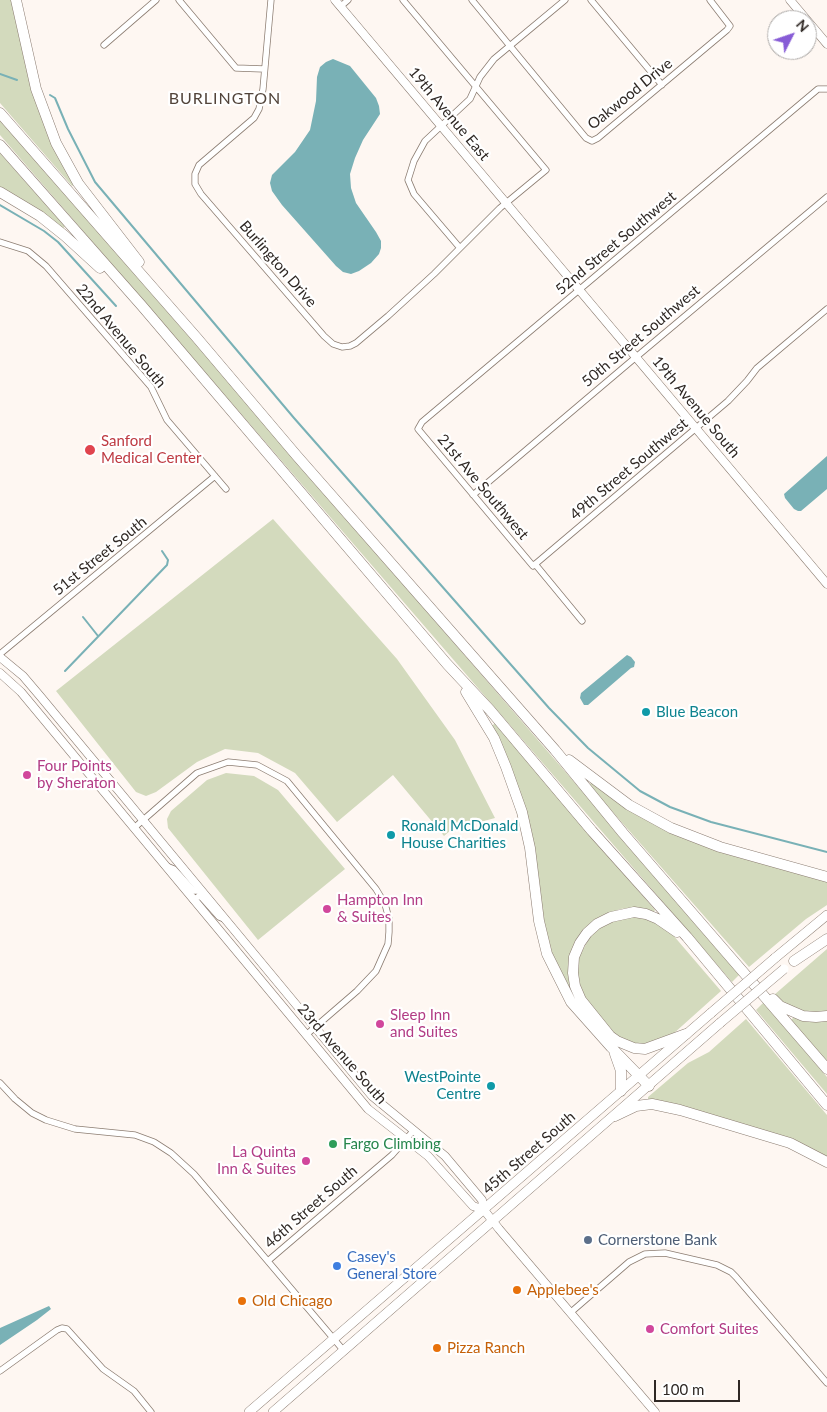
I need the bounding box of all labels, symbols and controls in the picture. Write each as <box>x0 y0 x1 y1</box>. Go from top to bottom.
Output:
north arrow <box>767 10 817 60</box>
text: N <box>793 16 813 35</box>
street label: Oakwood Drive <box>584 54 676 134</box>
street label: 19th Avenue East <box>405 64 493 164</box>
district label: BURLINGTON <box>167 89 283 109</box>
street label: 52nd Street Southwest <box>552 187 680 299</box>
street label: Burlington Drive <box>236 217 320 311</box>
street label: 22nd Avenue South <box>72 280 170 392</box>
street label: 50th Street Southwest <box>578 281 704 391</box>
street label: 19th Avenue South <box>648 352 744 462</box>
street label: 49th Street Southwest <box>566 414 692 524</box>
street label: 21st Ave Southwest <box>434 431 532 543</box>
place label: Sanford Medical Center <box>101 432 201 467</box>
marker: Sanford Medical Center <box>83 443 97 457</box>
street label: 51st Street South <box>50 513 150 599</box>
place label: Blue Beacon <box>656 703 738 721</box>
marker: Blue Beacon <box>640 706 652 718</box>
place label: Four Points by Sheraton <box>37 757 116 792</box>
marker: Four Points by Sheraton <box>21 769 33 781</box>
place label: Ronald McDonald House Charities <box>401 817 518 852</box>
marker: Ronald McDonald House Charities <box>385 829 397 841</box>
place label: Hampton Inn & Suites <box>337 891 423 926</box>
marker: Hampton Inn & Suites <box>321 903 333 915</box>
street label: 23rd Avenue South <box>294 1000 390 1108</box>
place label: Sleep Inn and Suites <box>390 1006 458 1041</box>
marker: Sleep Inn and Suites <box>374 1018 386 1030</box>
place label: WestPointe Centre <box>404 1068 481 1103</box>
marker: WestPointe Centre <box>485 1080 497 1092</box>
street label: 45th Street South <box>479 1108 579 1198</box>
place label: Fargo Climbing <box>343 1135 441 1153</box>
marker: Fargo Climbing <box>327 1138 339 1150</box>
place label: La Quinta Inn & Suites <box>217 1143 296 1178</box>
marker: La Quinta Inn & Suites <box>300 1155 312 1167</box>
street label: 46th Street South <box>261 1162 361 1252</box>
place label: Cornerstone Bank <box>598 1231 717 1249</box>
marker: Cornerstone Bank <box>582 1234 594 1246</box>
place label: Casey's General Store <box>347 1248 437 1283</box>
marker: Casey's General Store <box>331 1260 343 1272</box>
place label: Applebee's <box>527 1281 599 1299</box>
marker: Applebee's <box>511 1284 523 1296</box>
place label: Old Chicago <box>252 1292 332 1310</box>
marker: Old Chicago <box>236 1295 248 1307</box>
place label: Comfort Suites <box>660 1320 758 1338</box>
marker: Comfort Suites <box>644 1323 656 1335</box>
place label: Pizza Ranch <box>447 1339 525 1357</box>
marker: Pizza Ranch <box>431 1342 443 1354</box>
scale bar <box>657 1370 743 1402</box>
text: 100 m <box>662 1380 704 1398</box>

